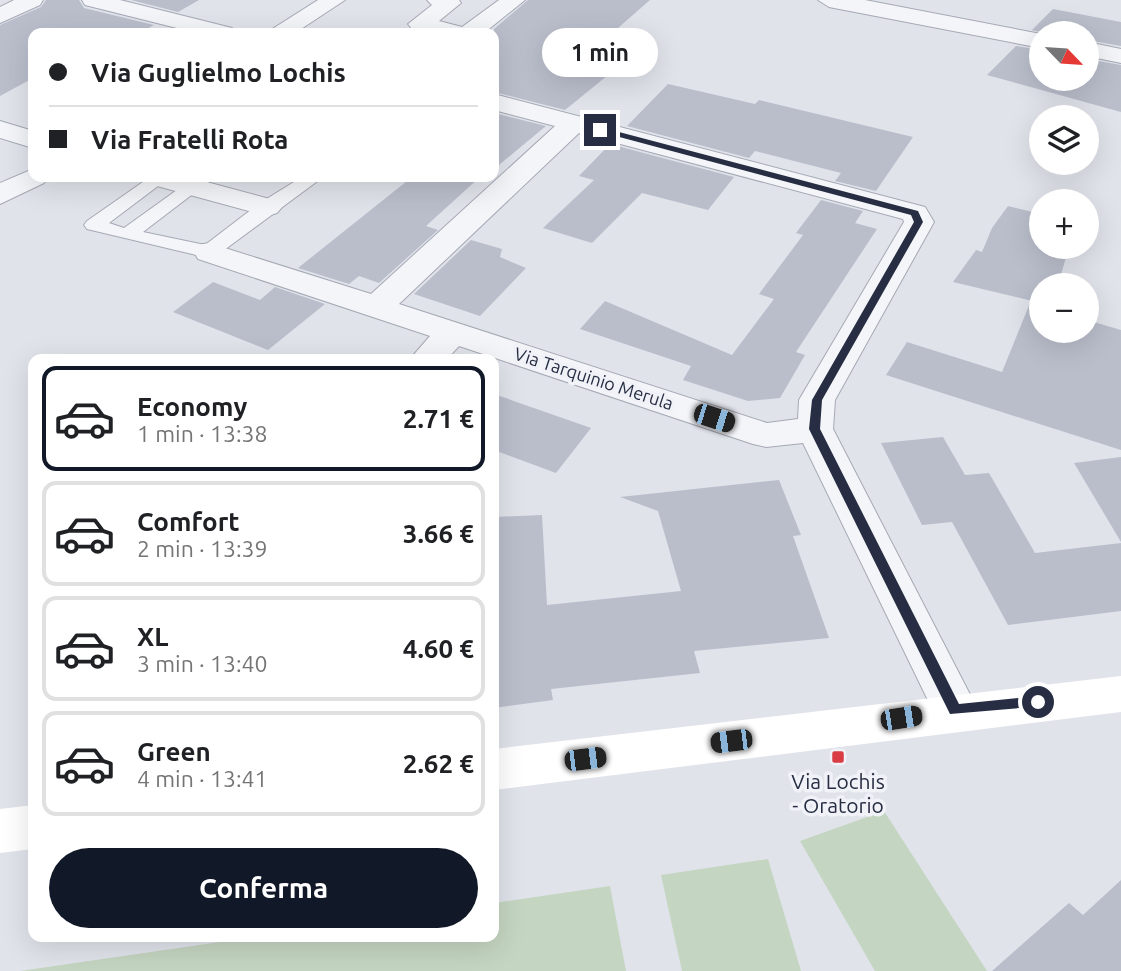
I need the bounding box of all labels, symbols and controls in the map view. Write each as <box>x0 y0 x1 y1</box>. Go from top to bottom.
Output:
north arrow <box>1029 21 1099 91</box>
map controls <box>1029 21 1099 343</box>
callout: 1 min <box>542 29 658 78</box>
text: 1 min <box>571 40 629 65</box>
text: Via Guglielmo Lochis <box>91 58 346 87</box>
button: layers <box>1029 105 1099 175</box>
route end <box>584 114 616 146</box>
text: Via Fratelli Rota <box>91 125 288 154</box>
button: + <box>1029 189 1099 259</box>
button: − <box>1029 273 1099 343</box>
street label: Via Tarquinio Merula <box>512 343 676 413</box>
icon: car <box>53 387 116 450</box>
text: Economy <box>137 392 247 421</box>
car <box>691 402 738 434</box>
text: 2.71 € <box>403 404 474 433</box>
text: 1 min · 13:38 <box>137 421 268 446</box>
icon: car <box>53 502 116 565</box>
text: Comfort <box>137 507 240 536</box>
text: 3.66 € <box>403 519 474 548</box>
text: 2 min · 13:39 <box>137 536 268 561</box>
icon: car <box>53 617 116 680</box>
text: XL <box>137 622 168 651</box>
text: 4.60 € <box>403 634 474 663</box>
text: 3 min · 13:40 <box>137 651 268 676</box>
route start <box>1022 686 1054 718</box>
car <box>879 704 924 732</box>
car <box>709 728 754 754</box>
icon: car <box>53 732 116 795</box>
text: Green <box>137 737 211 766</box>
car <box>563 746 608 772</box>
text: 2.62 € <box>403 749 474 778</box>
marker: Via Lochis - Oratorio <box>830 749 846 765</box>
text: 4 min · 13:41 <box>137 766 268 791</box>
place label: Via Lochis - Oratorio <box>791 769 885 817</box>
button: Conferma <box>49 848 478 928</box>

